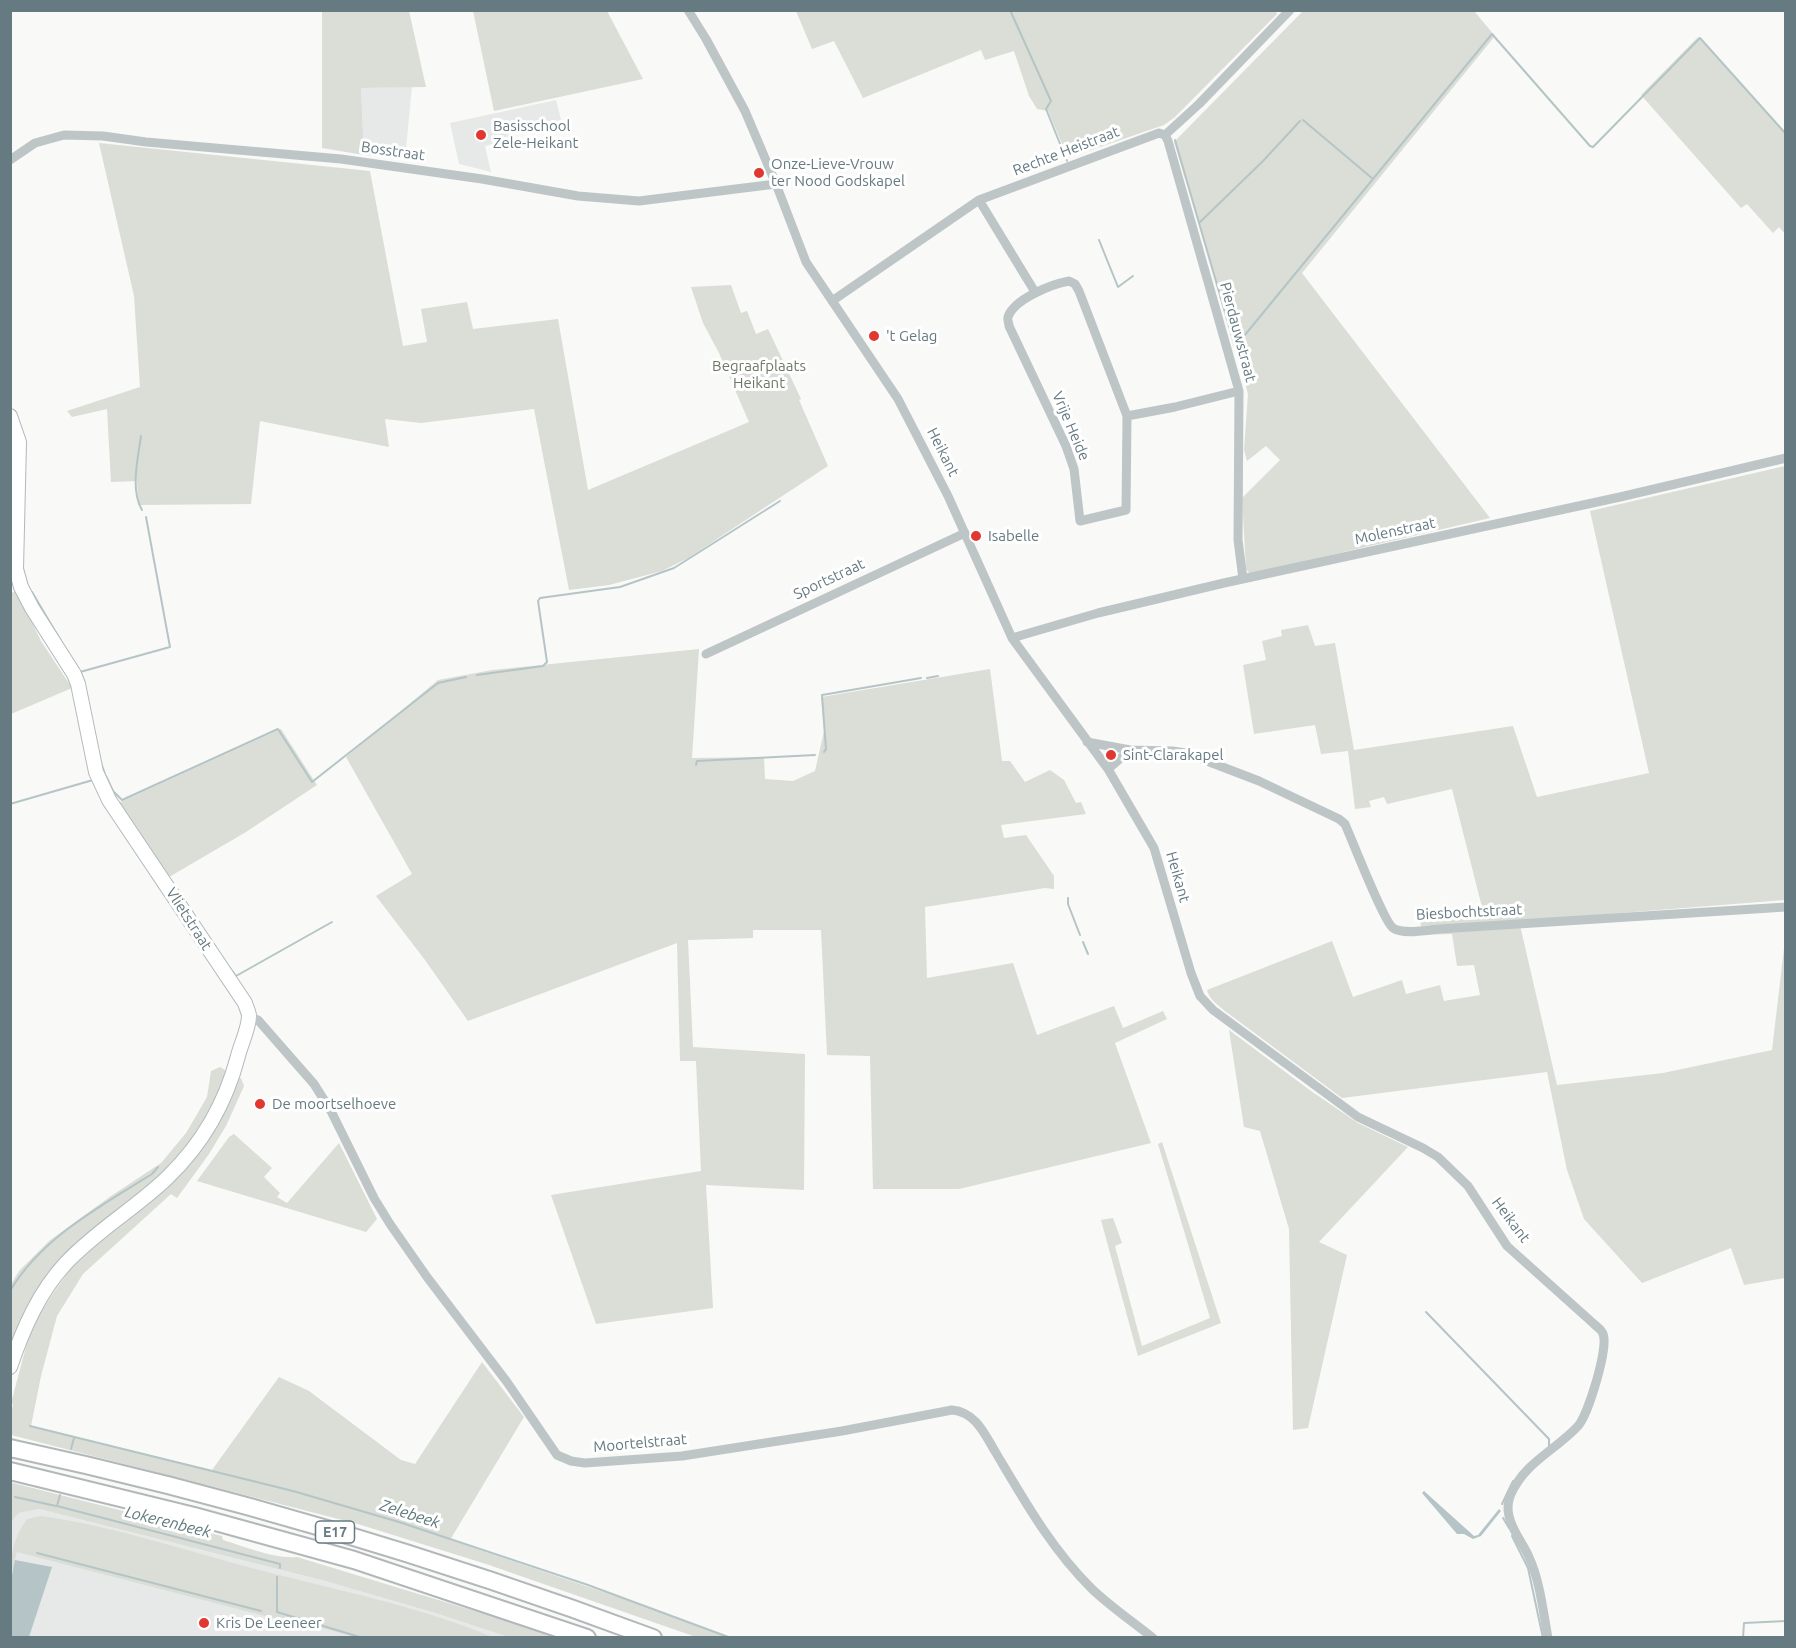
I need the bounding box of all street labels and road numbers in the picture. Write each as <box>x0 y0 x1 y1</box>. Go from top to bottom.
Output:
street label: Rechte Heistraat <box>1010 122 1122 180</box>
street label: Bosstraat <box>360 138 426 164</box>
street label: Pierdauwstraat <box>1216 280 1260 384</box>
street label: Vrije Heide <box>1048 389 1094 463</box>
street label: Heikant <box>923 425 963 479</box>
street label: Molenstraat <box>1353 514 1437 548</box>
street label: Sportstraat <box>791 555 867 603</box>
street label: Heikant <box>1162 849 1194 905</box>
street label: Vlietstraat <box>162 884 216 954</box>
street label: Biesbochtstraat <box>1415 900 1523 924</box>
street label: Heikant <box>1488 1194 1534 1246</box>
street label: Moortelstraat <box>593 1430 687 1456</box>
road number: E17 <box>316 1521 354 1543</box>

